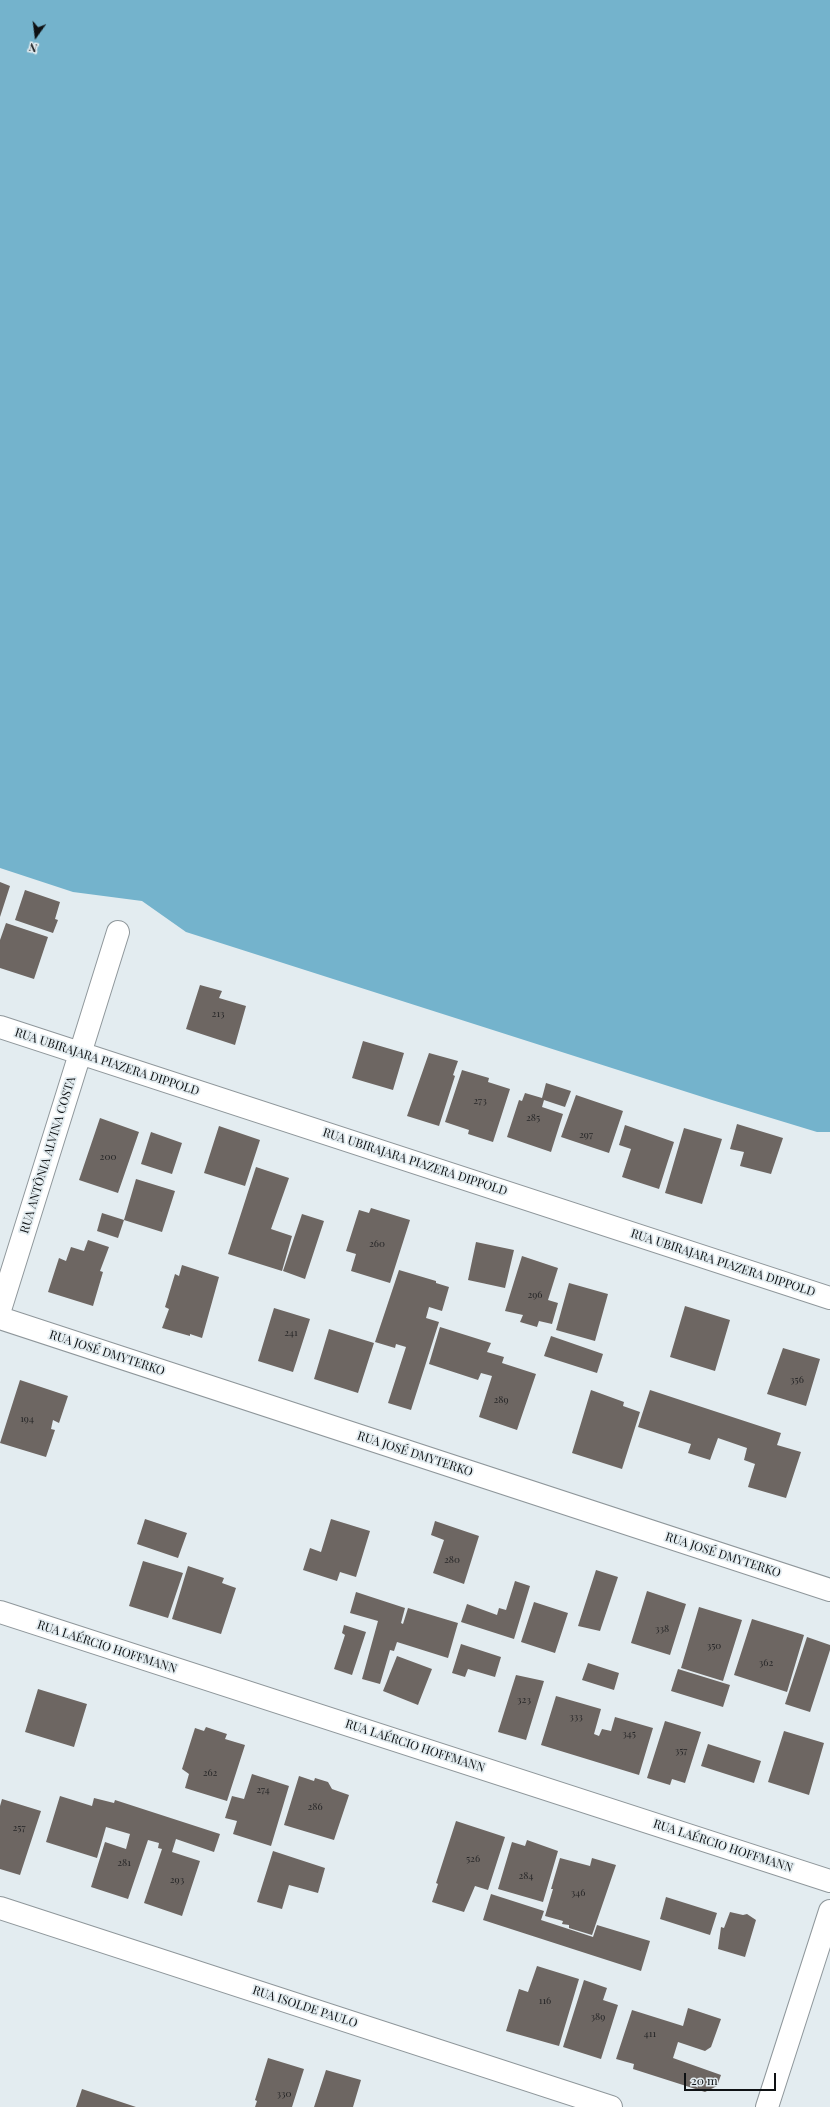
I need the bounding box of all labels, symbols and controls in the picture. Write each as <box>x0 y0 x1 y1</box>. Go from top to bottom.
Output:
north arrow <box>16 16 56 56</box>
text: N <box>27 40 39 56</box>
house number: 213 <box>212 1008 224 1020</box>
street label: RUA UBIRAJARA PIAZERA DIPPOLD <box>13 1025 201 1099</box>
street label: RUA ANTÔNIA ALVINA COSTA <box>17 1075 79 1235</box>
house number: 273 <box>473 1095 487 1107</box>
house number: 285 <box>526 1112 540 1124</box>
street label: RUA UBIRAJARA PIAZERA DIPPOLD <box>321 1125 509 1199</box>
house number: 297 <box>579 1129 593 1141</box>
house number: 200 <box>100 1151 116 1163</box>
street label: RUA UBIRAJARA PIAZERA DIPPOLD <box>629 1226 817 1300</box>
house number: 260 <box>369 1238 385 1250</box>
house number: 296 <box>527 1289 543 1301</box>
house number: 241 <box>284 1327 298 1339</box>
street label: RUA JOSÉ DMYTERKO <box>48 1328 166 1378</box>
house number: 356 <box>790 1374 804 1386</box>
house number: 289 <box>493 1394 509 1406</box>
house number: 194 <box>20 1413 34 1425</box>
street label: RUA JOSÉ DMYTERKO <box>356 1429 474 1479</box>
street label: RUA JOSÉ DMYTERKO <box>664 1530 782 1580</box>
house number: 280 <box>444 1554 460 1566</box>
street label: RUA LAÉRCIO HOFFMANN <box>35 1618 179 1676</box>
house number: 338 <box>655 1623 669 1635</box>
house number: 350 <box>707 1640 721 1652</box>
house number: 362 <box>759 1657 773 1669</box>
house number: 323 <box>517 1694 531 1706</box>
house number: 333 <box>569 1711 583 1723</box>
street label: RUA LAÉRCIO HOFFMANN <box>343 1717 487 1775</box>
house number: 345 <box>622 1728 636 1740</box>
house number: 357 <box>675 1745 687 1757</box>
house number: 262 <box>203 1767 217 1779</box>
house number: 274 <box>256 1784 270 1796</box>
house number: 286 <box>307 1801 323 1813</box>
street label: RUA LAÉRCIO HOFFMANN <box>651 1817 795 1875</box>
house number: 257 <box>13 1822 25 1834</box>
house number: 526 <box>466 1853 480 1865</box>
house number: 281 <box>117 1857 131 1869</box>
house number: 284 <box>519 1870 533 1882</box>
house number: 293 <box>170 1874 184 1886</box>
house number: 346 <box>571 1887 585 1899</box>
street label: RUA ISOLDE PAULO <box>251 1983 359 2031</box>
house number: 116 <box>539 1995 551 2007</box>
house number: 389 <box>591 2011 605 2023</box>
house number: 411 <box>644 2028 656 2040</box>
scale bar <box>686 2065 778 2091</box>
text: 20 m <box>691 2072 718 2088</box>
house number: 330 <box>276 2088 292 2100</box>

